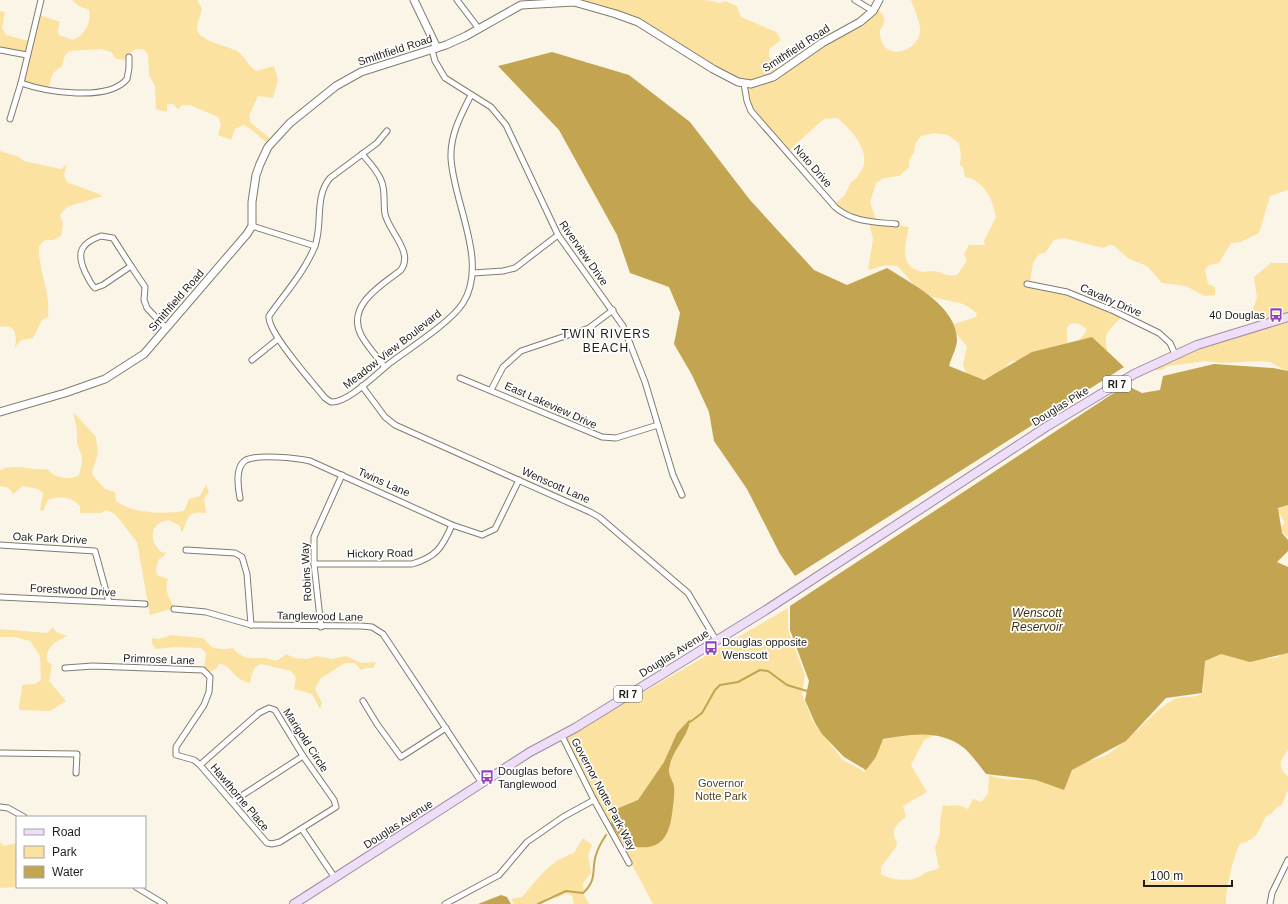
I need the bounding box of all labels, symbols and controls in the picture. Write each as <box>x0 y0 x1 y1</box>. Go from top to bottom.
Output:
street label: Smithfield Road <box>760 22 832 74</box>
street label: Smithfield Road <box>356 32 434 68</box>
street label: Noto Drive <box>791 142 835 190</box>
street label: Riverview Drive <box>557 218 611 288</box>
street label: Smithfield Road <box>146 267 206 333</box>
street label: Cavalry Drive <box>1078 281 1144 319</box>
street label: Meadow View Boulevard <box>341 307 443 391</box>
bus stop icon: 40 Douglas <box>1268 307 1284 323</box>
place label: 40 Douglas <box>1209 309 1265 321</box>
district label: TWIN RIVERS BEACH <box>561 327 651 355</box>
road number: RI 7 <box>1103 376 1131 392</box>
street label: East Lakeview Drive <box>503 379 599 431</box>
street label: Douglas Pike <box>1029 384 1091 428</box>
street label: Twins Lane <box>356 465 412 499</box>
street label: Wenscott Lane <box>520 465 592 505</box>
street label: Oak Park Drive <box>12 530 88 546</box>
street label: Robins Way <box>298 542 314 602</box>
street label: Hickory Road <box>347 546 413 560</box>
street label: Forestwood Drive <box>30 582 116 598</box>
water label: Wenscott Reservoir <box>1011 606 1064 634</box>
street label: Tanglewood Lane <box>277 609 363 623</box>
street label: Douglas Avenue <box>637 627 711 679</box>
place label: Douglas opposite Wenscott <box>722 636 807 661</box>
bus stop icon: Douglas opposite Wenscott <box>703 640 719 656</box>
street label: Primrose Lane <box>123 652 195 666</box>
road number: RI 7 <box>614 686 642 702</box>
street label: Marigold Circle <box>281 706 331 774</box>
street label: Governor Notte Park Way <box>569 736 639 853</box>
street label: Hawthorne Place <box>208 761 272 833</box>
place label: Douglas before Tanglewood <box>498 765 573 790</box>
bus stop icon: Douglas before Tanglewood <box>479 769 495 785</box>
park label: Governor Notte Park <box>695 777 747 802</box>
street label: Douglas Avenue <box>361 797 435 851</box>
legend <box>16 816 146 888</box>
text: Road <box>52 825 81 839</box>
text: Park <box>52 845 78 859</box>
scale bar <box>1144 862 1232 888</box>
text: Water <box>52 865 84 879</box>
text: 100 m <box>1150 869 1183 883</box>

